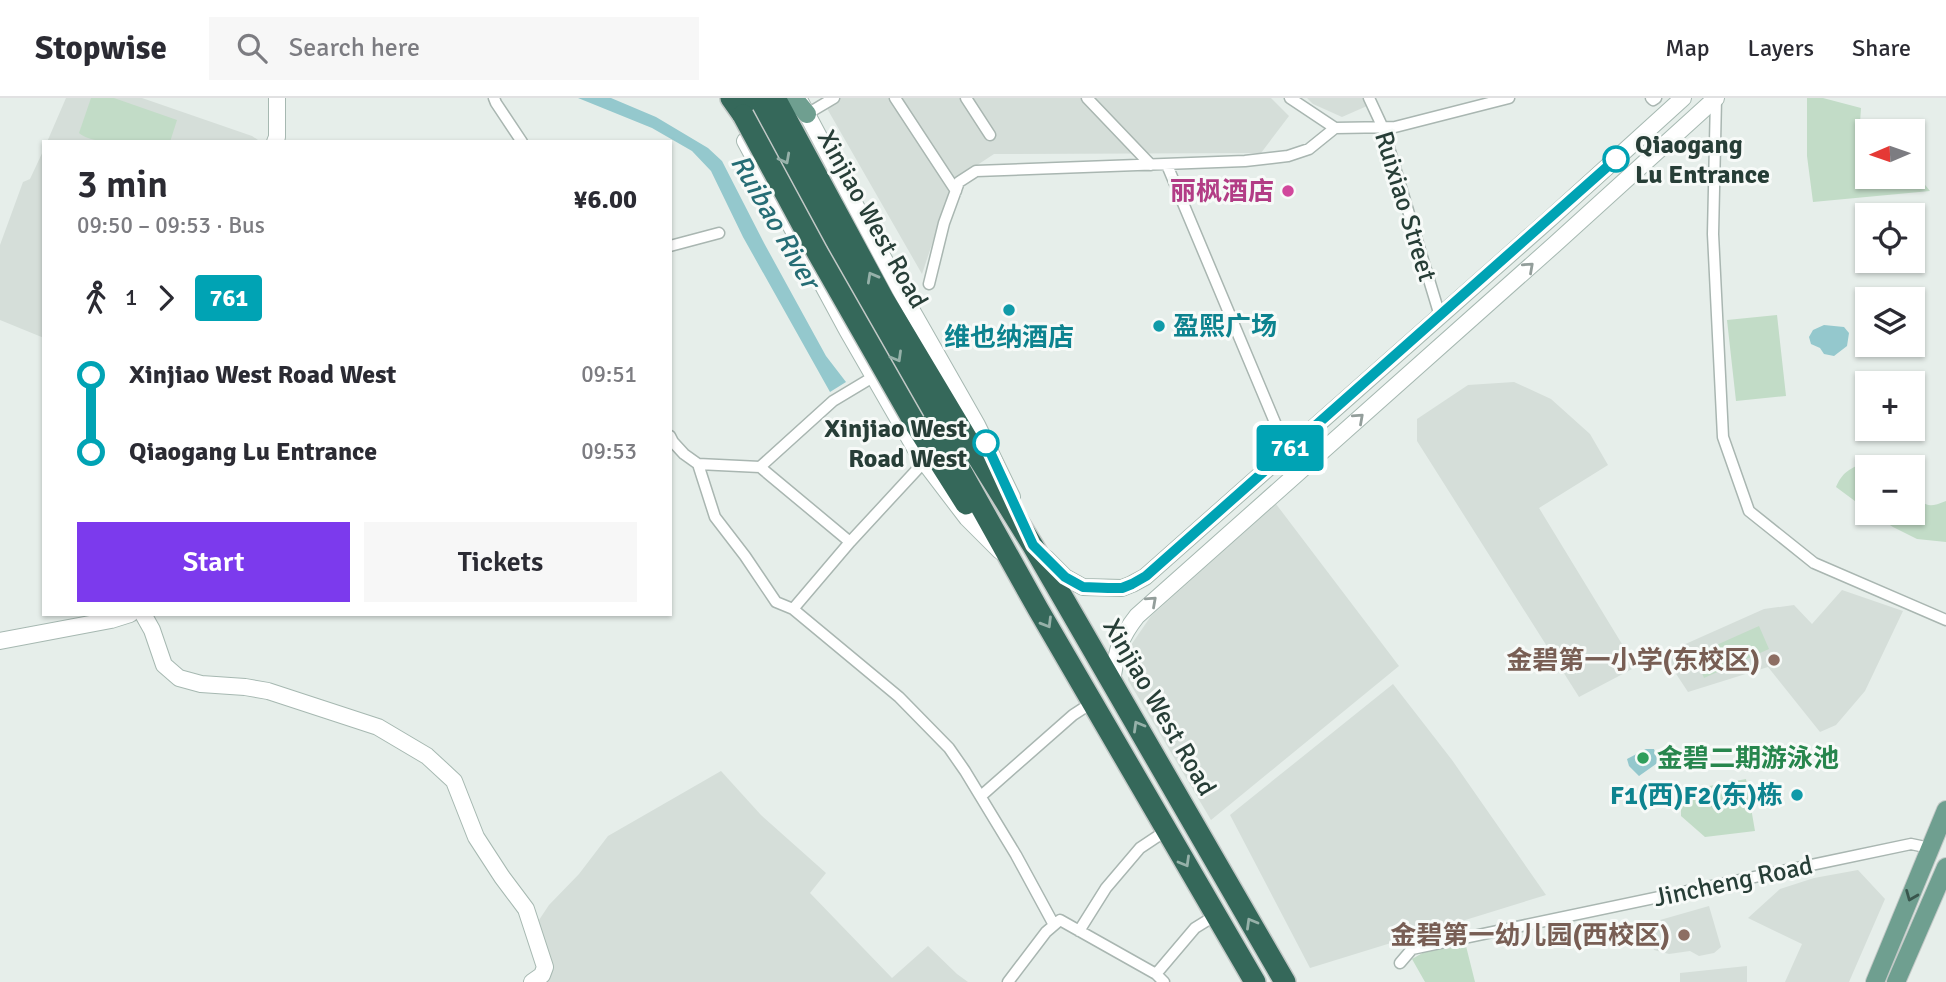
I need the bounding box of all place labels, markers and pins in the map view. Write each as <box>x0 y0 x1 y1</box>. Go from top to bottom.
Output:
place label: Qiaogang Lu Entrance <box>1635 129 1770 191</box>
marker: Qiaogang Lu Entrance <box>1603 146 1629 172</box>
place label: 丽枫酒店 <box>1170 176 1274 208</box>
marker: 丽枫酒店 <box>1280 183 1296 199</box>
marker: 维也纳酒店 <box>1001 302 1017 318</box>
place label: 盈熙广场 <box>1173 311 1277 343</box>
marker: 盈熙广场 <box>1151 318 1167 334</box>
place label: 维也纳酒店 <box>944 322 1074 354</box>
place label: Xinjiao West Road West <box>824 413 967 475</box>
marker: Xinjiao West Road West <box>973 430 999 456</box>
place label: 金碧第一小学(东校区) <box>1506 645 1760 677</box>
marker: 金碧第一小学(东校区) <box>1766 652 1782 668</box>
place label: 金碧二期游泳池 <box>1657 743 1839 775</box>
marker: 金碧二期游泳池 <box>1635 750 1651 766</box>
place label: F1(西)F2(东)栋 <box>1610 780 1783 812</box>
marker: F1(西)F2(东)栋 <box>1789 787 1805 803</box>
place label: 金碧第一幼儿园(西校区) <box>1390 920 1670 952</box>
marker: 金碧第一幼儿园(西校区) <box>1676 927 1692 943</box>

